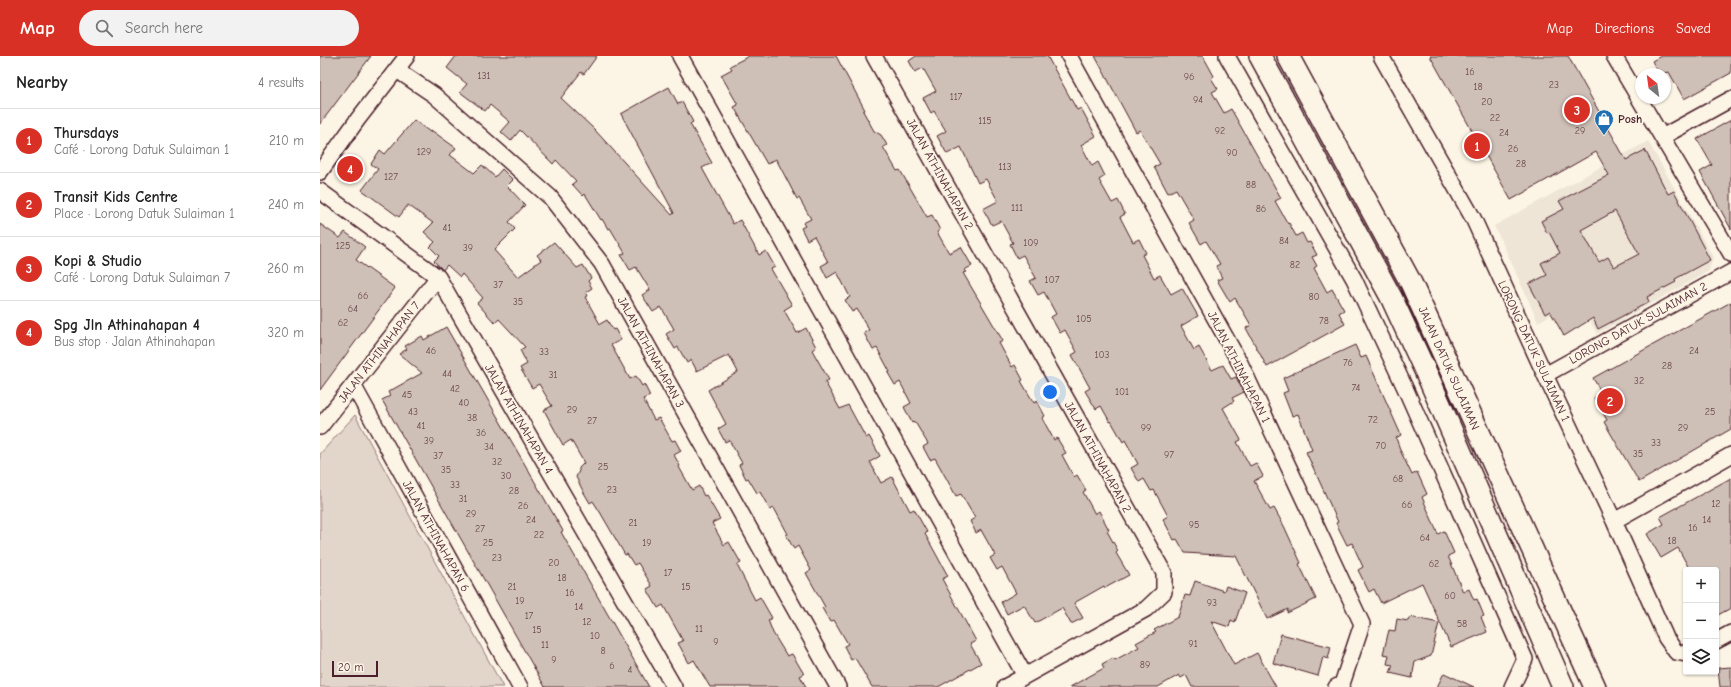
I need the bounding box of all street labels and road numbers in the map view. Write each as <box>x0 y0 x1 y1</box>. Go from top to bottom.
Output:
street label: JALAN ATHINAHAPAN 2 <box>904 116 976 232</box>
street label: LORONG DATUK SULAIMAN 1 <box>1495 278 1573 424</box>
street label: LORONG DATUK SULAIMAN 2 <box>1567 279 1709 367</box>
street label: JALAN ATHINAHAPAN 3 <box>615 294 687 410</box>
street label: JALAN ATHINAHAPAN 7 <box>335 298 423 405</box>
street label: JALAN DATUK SULAIMAN <box>1415 304 1483 432</box>
street label: JALAN ATHINAHAPAN 1 <box>1205 309 1273 425</box>
street label: JALAN ATHINAHAPAN 4 <box>482 362 556 477</box>
street label: JALAN ATHINAHAPAN 2 <box>1062 399 1134 515</box>
street label: JALAN ATHINAHAPAN 6 <box>400 478 472 594</box>

